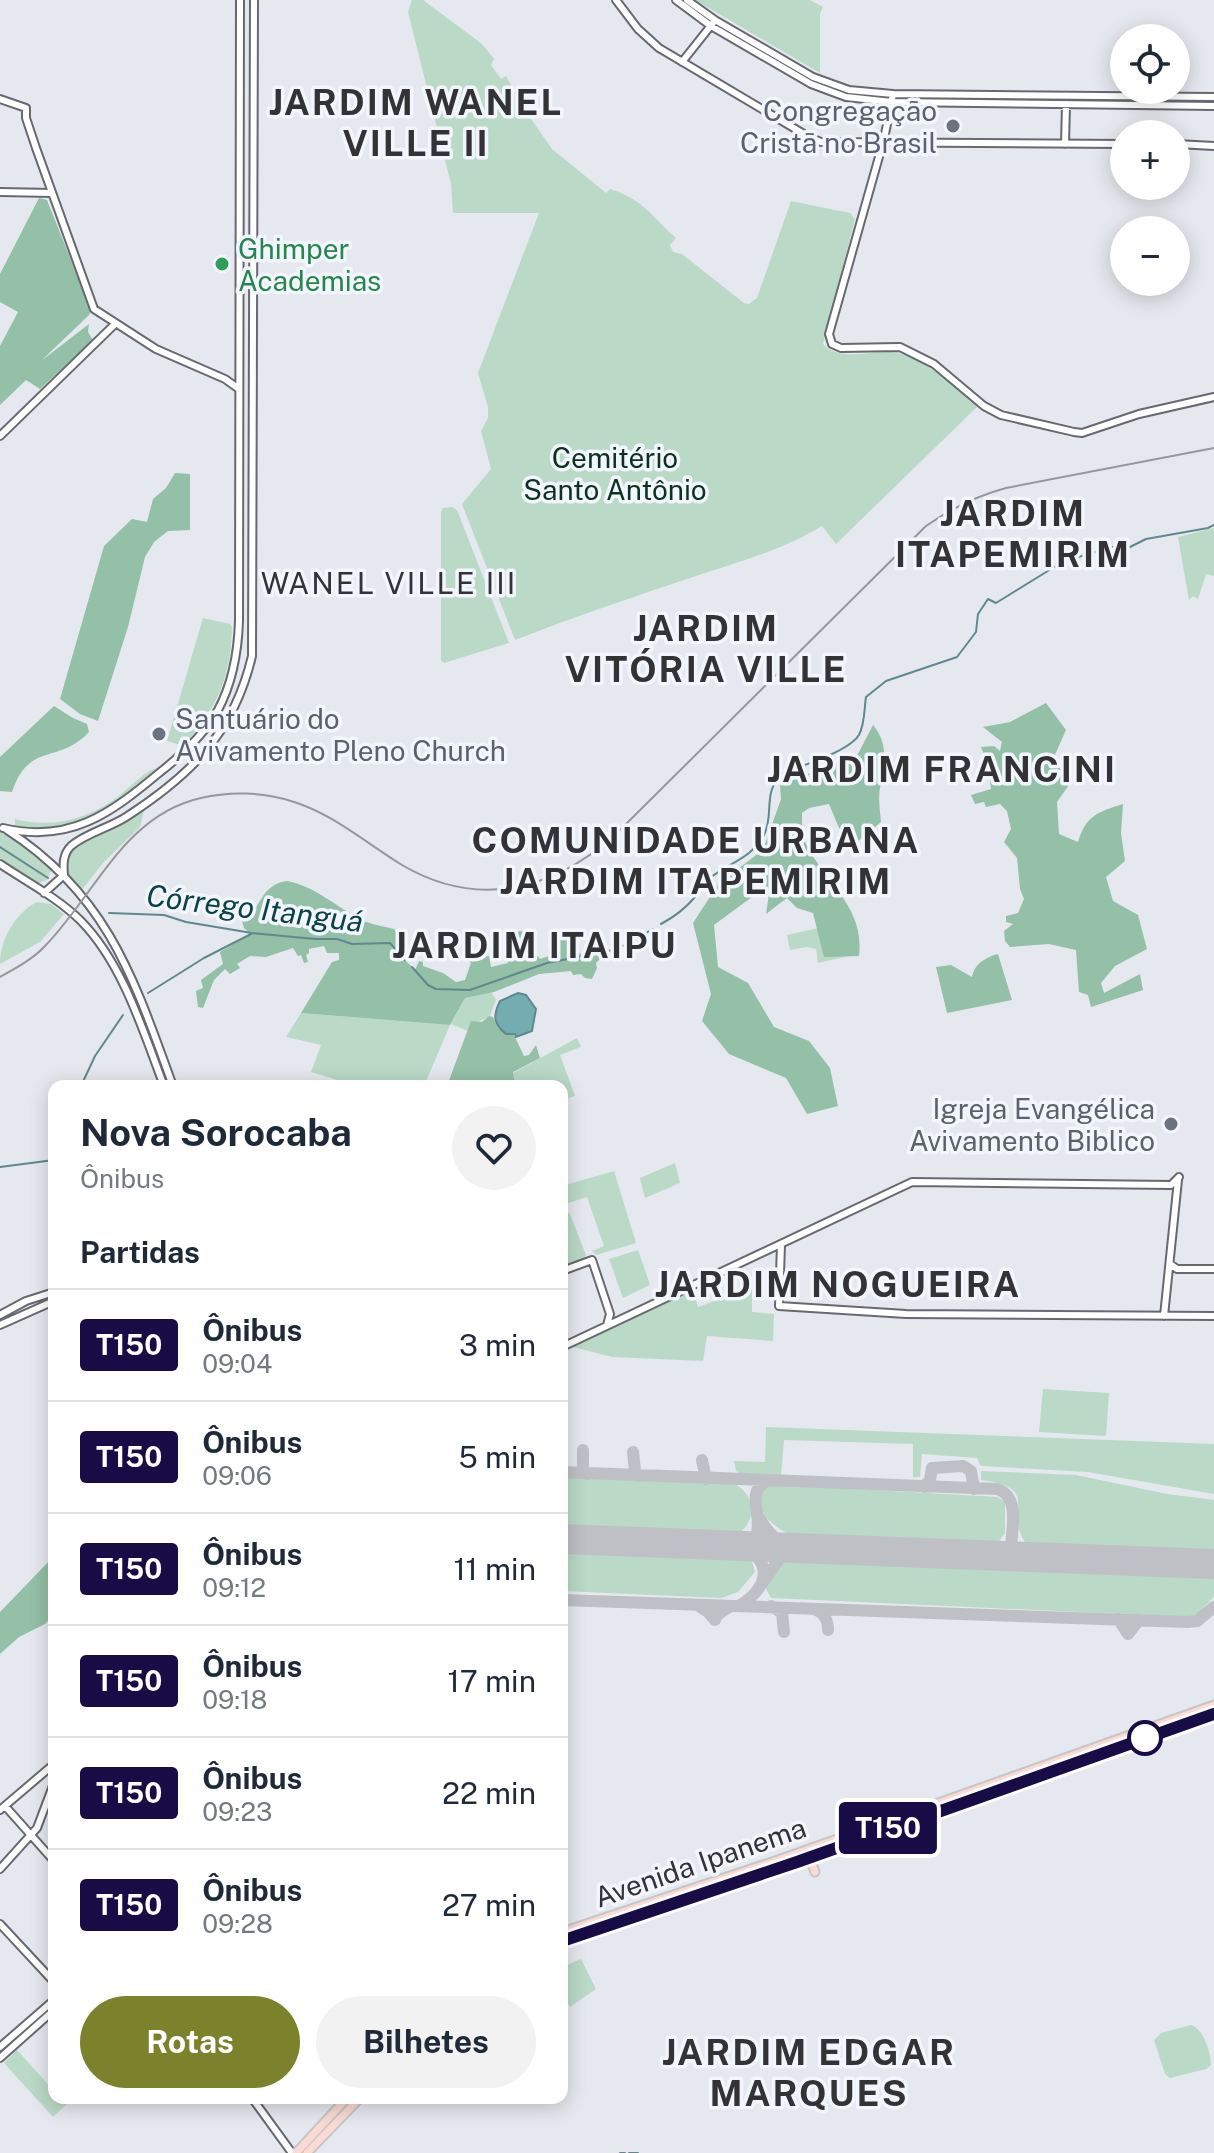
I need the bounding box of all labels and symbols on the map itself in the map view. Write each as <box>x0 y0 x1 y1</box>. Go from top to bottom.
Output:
district label: JARDIM WANEL VILLE II <box>269 81 563 164</box>
place label: Congregação Cristã no Brasil <box>740 94 937 159</box>
marker: Congregação Cristã no Brasil <box>944 117 962 135</box>
place label: Ghimper Academias <box>238 232 381 297</box>
marker: Ghimper Academias <box>213 255 231 273</box>
park label: Cemitério Santo Antônio <box>523 441 707 506</box>
district label: JARDIM ITAPEMIRIM <box>895 492 1131 575</box>
district label: WANEL VILLE III <box>261 565 517 601</box>
district label: JARDIM VITÓRIA VILLE <box>565 607 847 690</box>
place label: Santuário do Avivamento Pleno Church <box>175 702 506 767</box>
marker: Santuário do Avivamento Pleno Church <box>150 725 168 743</box>
district label: JARDIM FRANCINI <box>767 748 1117 790</box>
district label: COMUNIDADE URBANA JARDIM ITAPEMIRIM <box>472 819 920 902</box>
water label: Córrego Itanguá <box>144 877 366 939</box>
district label: JARDIM ITAIPU <box>392 924 678 966</box>
place label: Igreja Evangélica Avivamento Biblico <box>909 1092 1155 1157</box>
marker: Igreja Evangélica Avivamento Biblico <box>1162 1115 1180 1133</box>
district label: JARDIM NOGUEIRA <box>655 1263 1021 1305</box>
unlabelled marker <box>1128 1721 1162 1755</box>
line badge: T150 <box>832 1802 944 1854</box>
street label: Avenida Ipanema <box>590 1810 810 1914</box>
district label: JARDIM EDGAR MARQUES <box>662 2031 956 2114</box>

